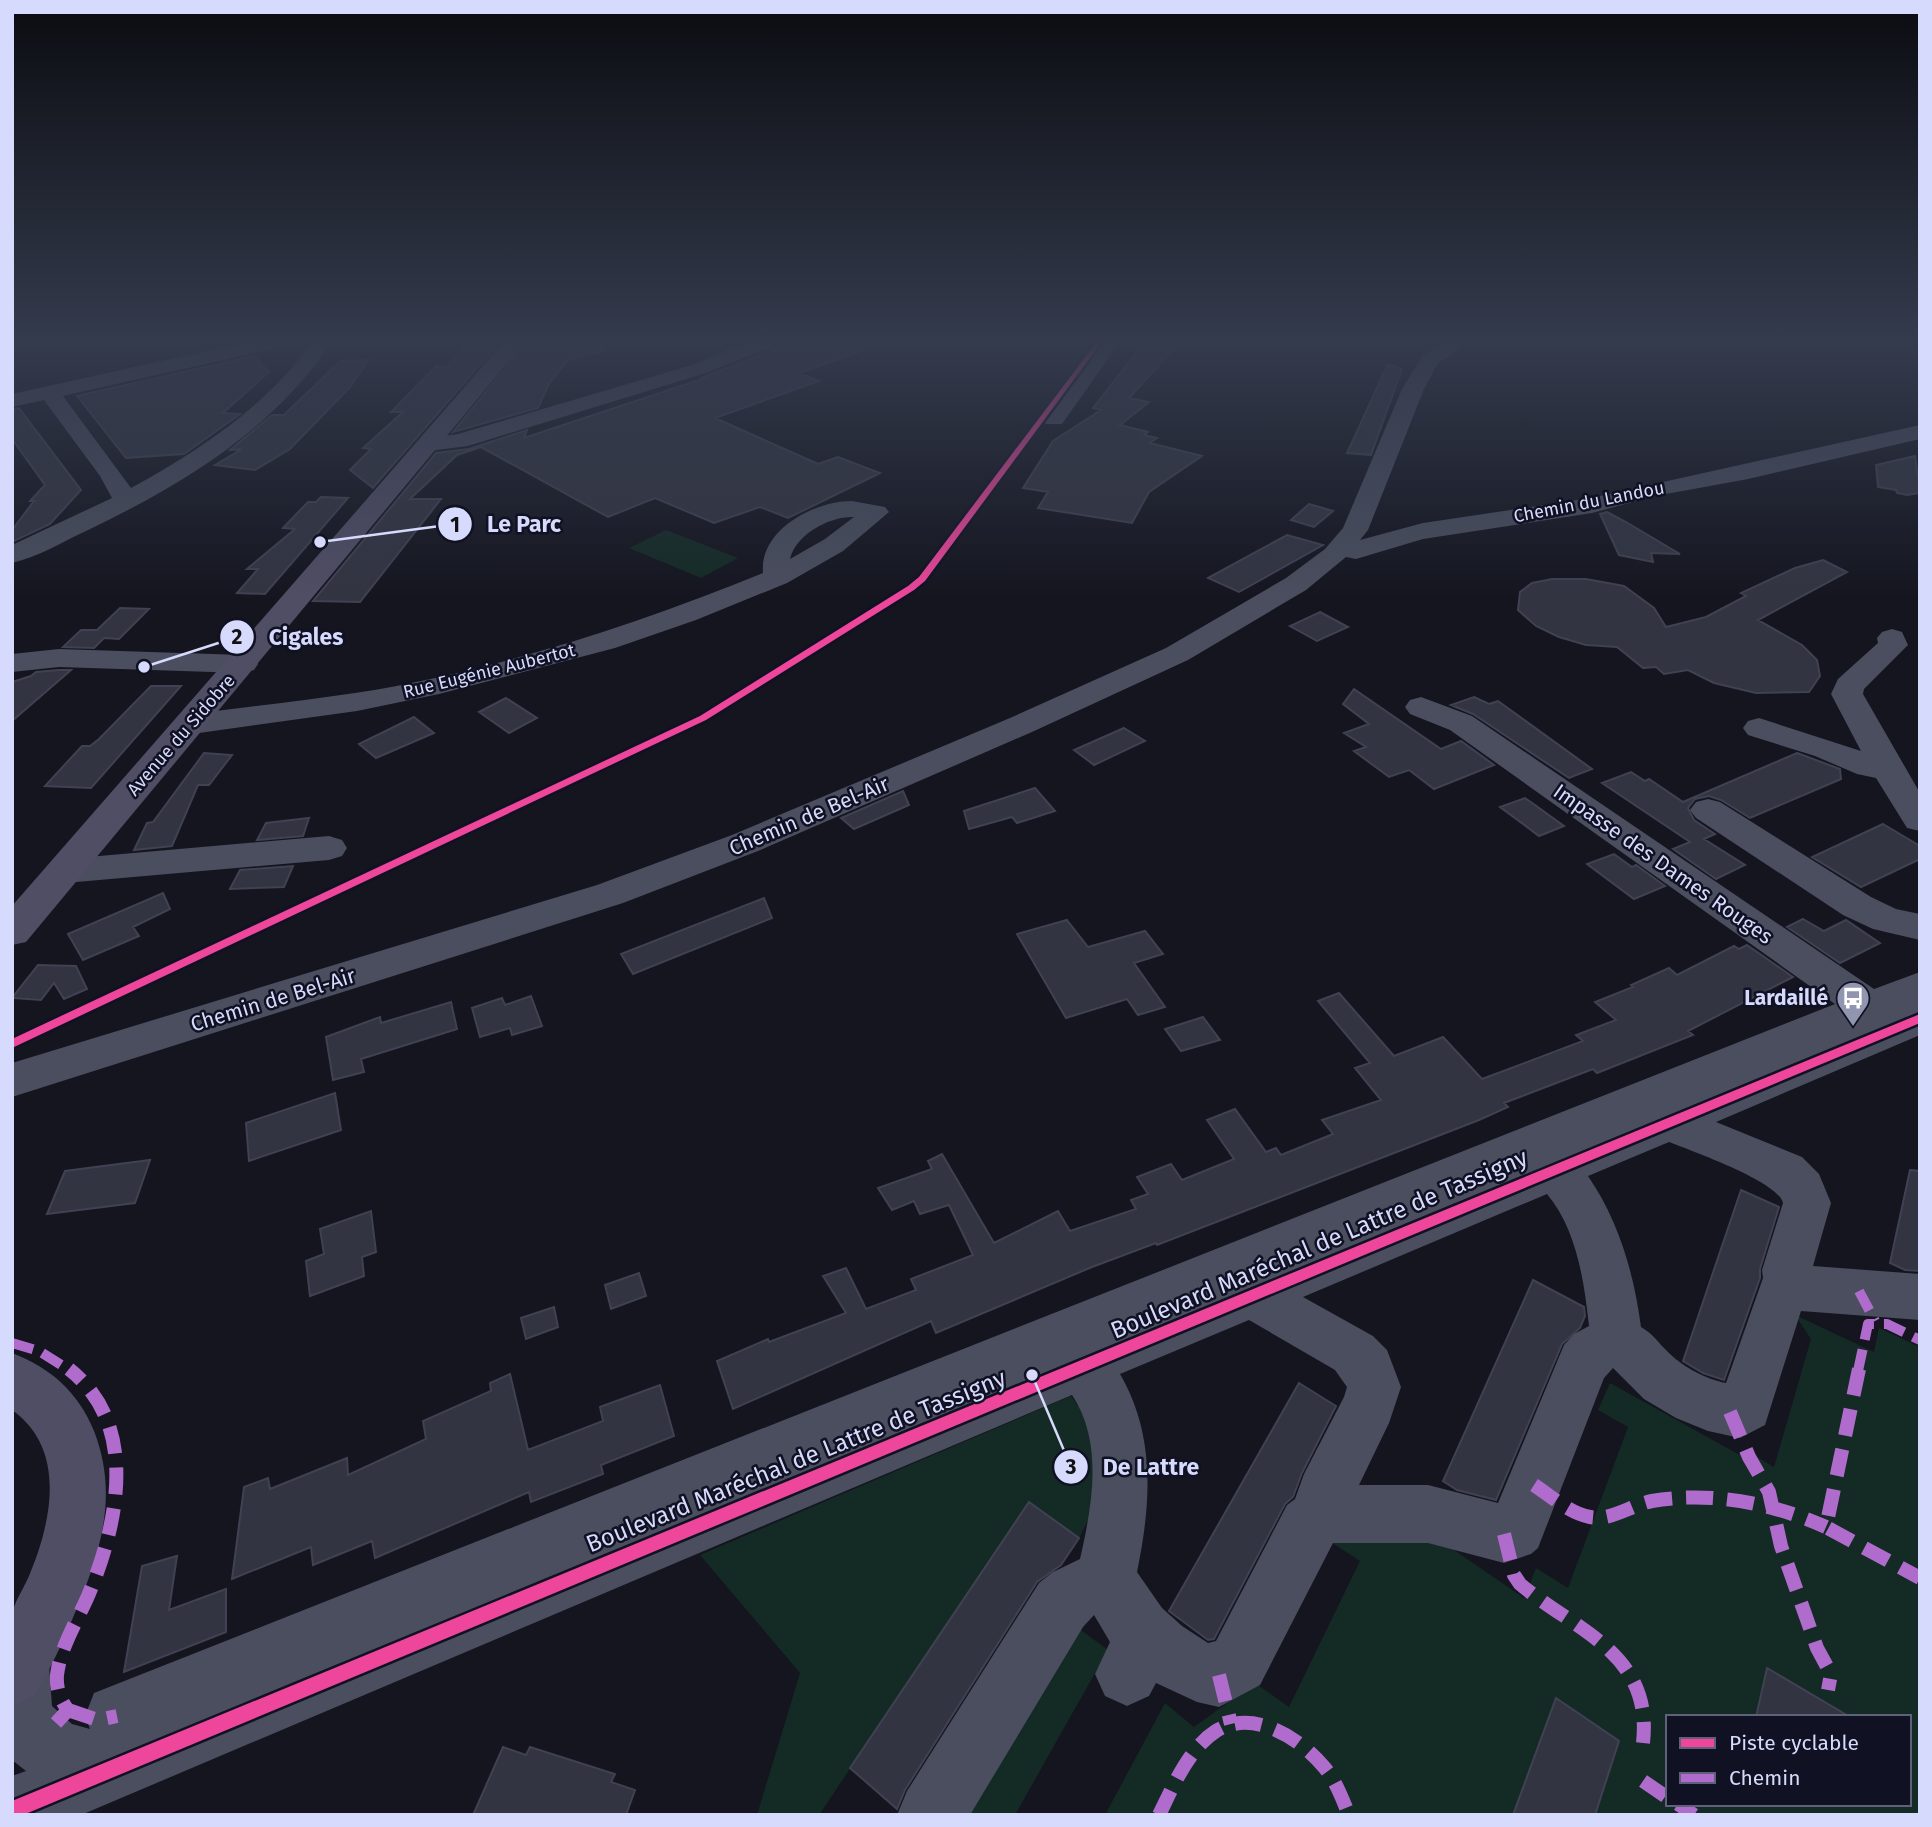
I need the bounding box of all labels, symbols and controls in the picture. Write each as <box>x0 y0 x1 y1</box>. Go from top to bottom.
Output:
street label: Chemin du Landou <box>1512 477 1666 527</box>
callout: Le Parc <box>438 502 575 546</box>
text: Le Parc <box>487 510 561 538</box>
text: 1 <box>450 512 460 538</box>
callout: Cigales <box>220 615 358 659</box>
text: Cigales <box>269 623 343 651</box>
text: 2 <box>232 624 243 650</box>
street label: Rue Eugénie Aubertot <box>401 639 578 703</box>
street label: Avenue du Sidobre <box>122 670 240 800</box>
street label: Chemin de Bel-Air <box>725 771 893 861</box>
street label: Impasse des Dames Rouges <box>1548 778 1778 950</box>
street label: Chemin de Bel-Air <box>187 963 359 1037</box>
bus stop icon: Lardaillé <box>1834 979 1872 1028</box>
place label: Lardaillé <box>1744 985 1828 1011</box>
street label: Boulevard Maréchal de Lattre de Tassigny <box>1106 1143 1532 1345</box>
street label: Boulevard Maréchal de Lattre de Tassigny <box>582 1364 1010 1558</box>
callout: De Lattre <box>1054 1445 1213 1489</box>
text: De Lattre <box>1103 1453 1199 1481</box>
text: 3 <box>1065 1454 1077 1480</box>
legend <box>1666 1715 1911 1806</box>
text: Piste cyclable <box>1729 1730 1859 1756</box>
text: Chemin <box>1729 1765 1801 1791</box>

